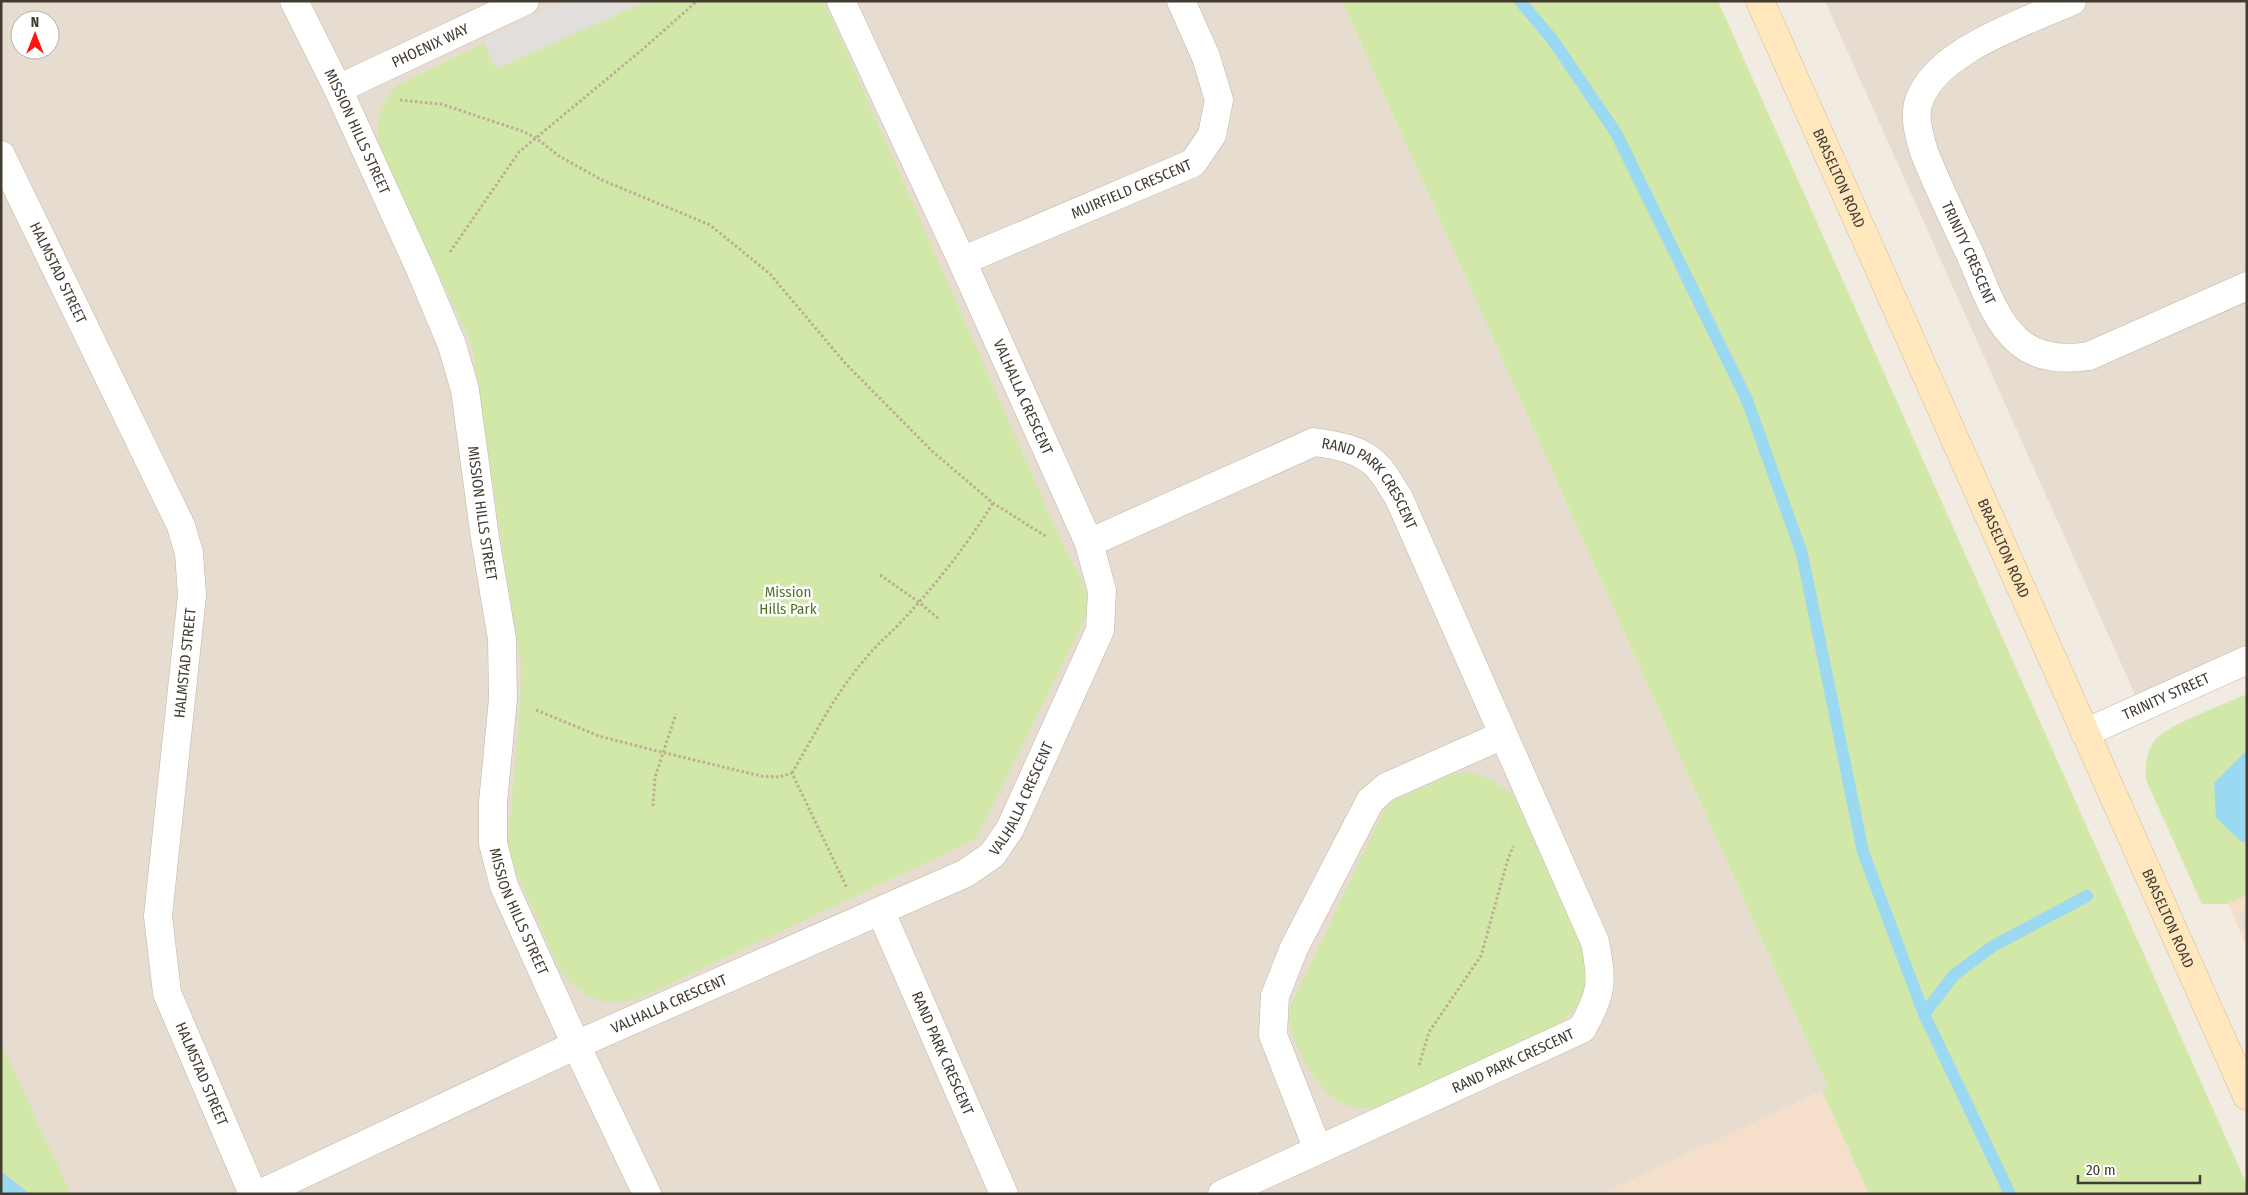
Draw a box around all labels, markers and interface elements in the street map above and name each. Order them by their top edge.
north arrow [10,10,60,60]
text: N [31,14,39,31]
street label: PHOENIX WAY [389,19,472,71]
street label: MISSION HILLS STREET [320,66,394,197]
street label: BRASELTON ROAD [1809,126,1869,231]
street label: MUIRFIELD CRESCENT [1069,156,1194,223]
street label: TRINITY CRESCENT [1938,199,1999,308]
street label: HALMSTAD STREET [26,219,90,327]
street label: VALHALLA CRESCENT [989,336,1057,458]
street label: RAND PARK CRESCENT [1320,434,1421,532]
street label: MISSION HILLS STREET [464,445,501,582]
street label: BRASELTON ROAD [1974,496,2033,601]
park label: Mission Hills Park [759,583,817,618]
street label: HALMSTAD STREET [170,607,200,719]
street label: TRINITY STREET [2120,669,2212,724]
street label: VALHALLA CRESCENT [985,739,1057,859]
street label: MISSION HILLS STREET [486,846,552,978]
street label: BRASELTON ROAD [2138,866,2198,971]
street label: VALHALLA CRESCENT [608,971,730,1037]
street label: RAND PARK CRESCENT [908,989,977,1118]
street label: HALMSTAD STREET [172,1020,232,1128]
street label: RAND PARK CRESCENT [1449,1025,1577,1097]
scale bar [2078,1152,2200,1184]
text: 20 m [2086,1161,2116,1179]

